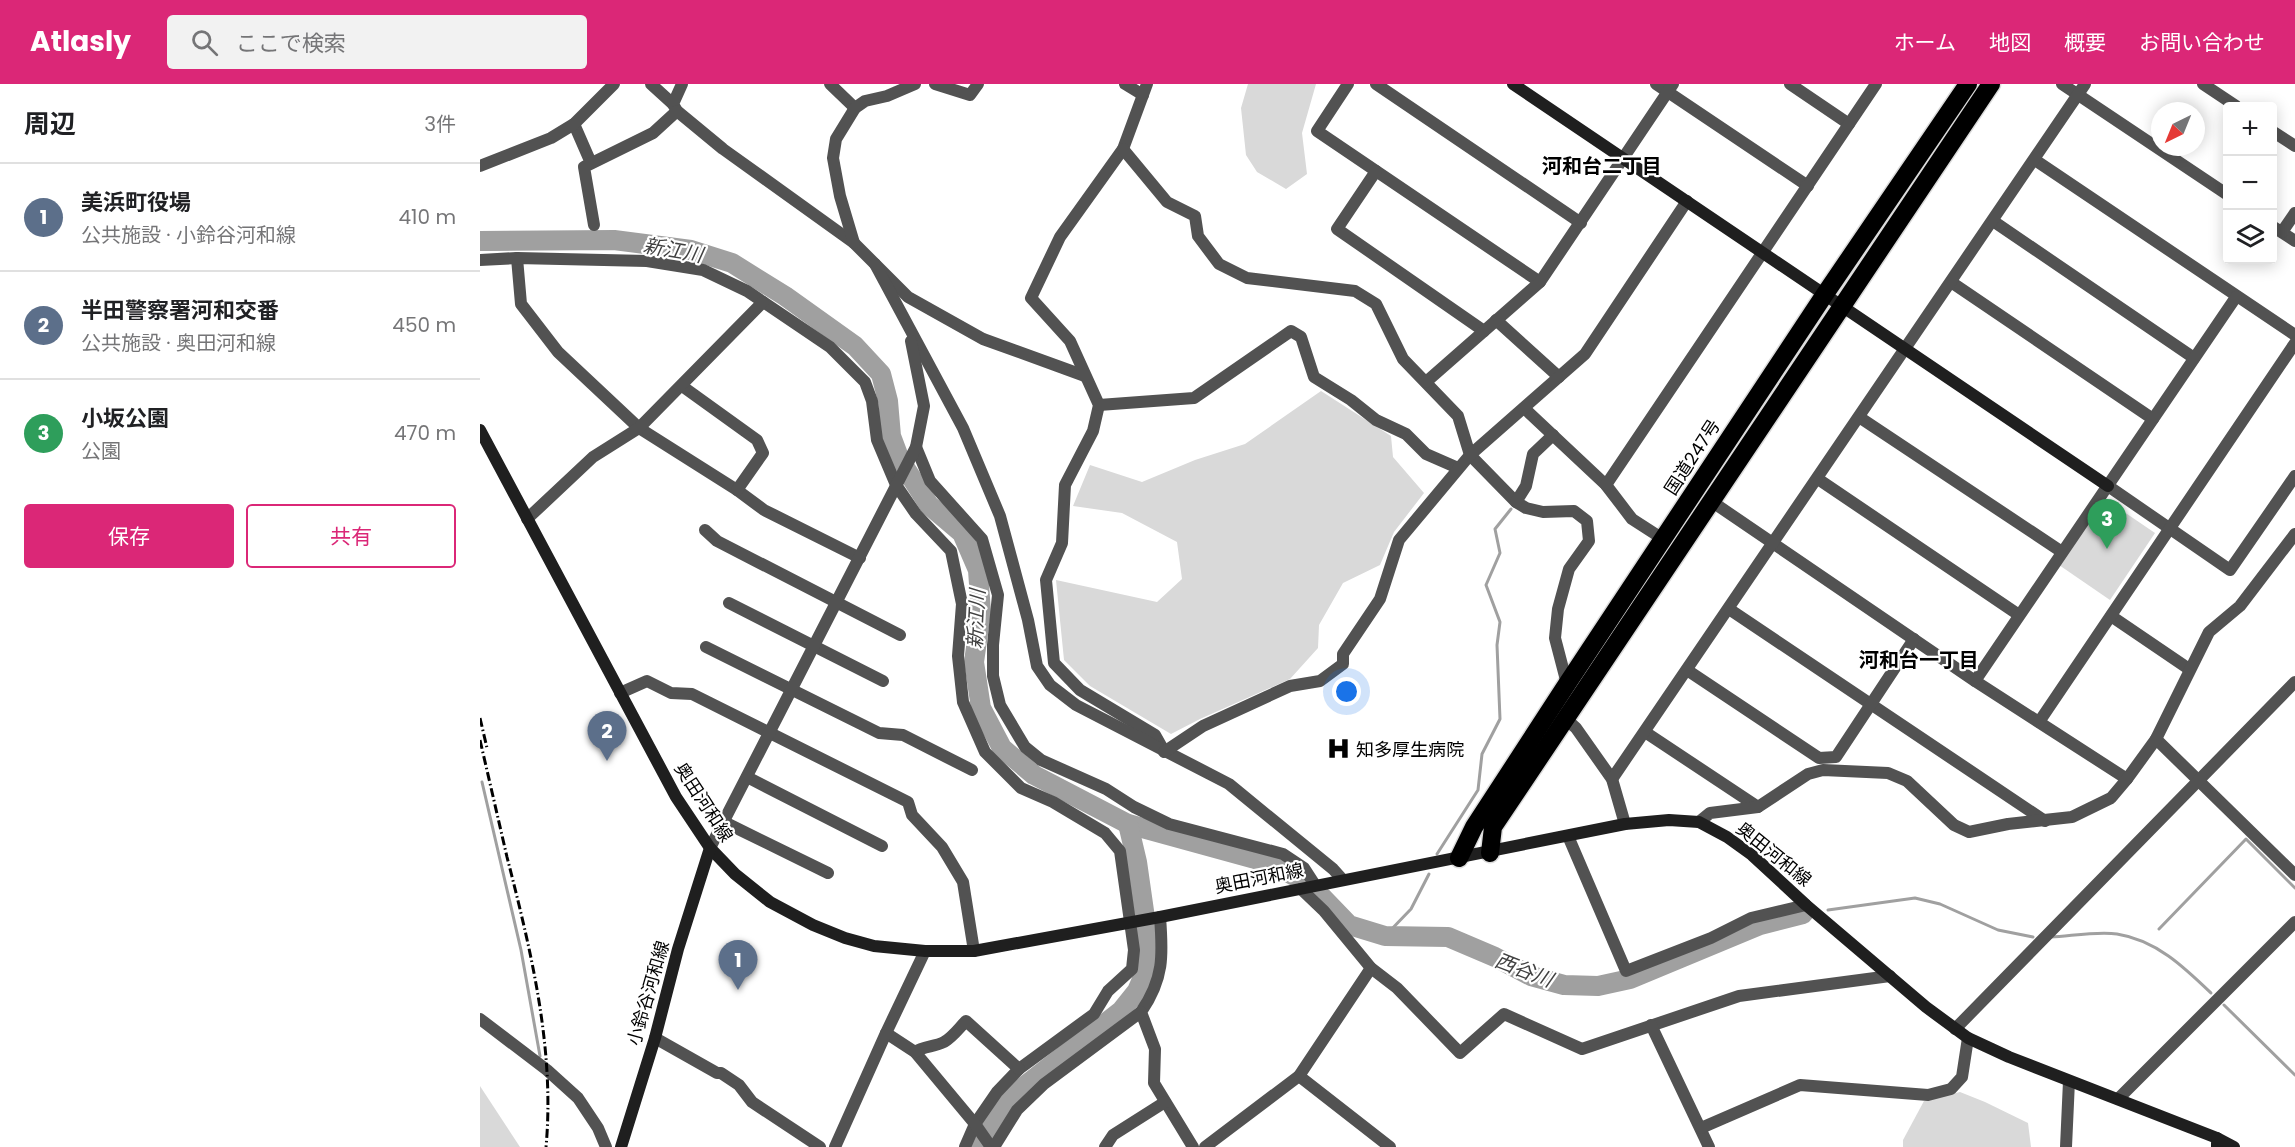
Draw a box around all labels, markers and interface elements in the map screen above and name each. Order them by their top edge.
search box [167,15,587,69]
text: Atlasly [30,22,131,61]
icon: search [188,26,221,59]
text: ここで検索 [236,28,346,59]
text: ホーム [1894,28,1956,57]
text: 地図 [1989,28,2031,57]
text: 概要 [2064,28,2106,57]
text: お問い合わせ [2139,28,2265,57]
north arrow [2151,102,2205,156]
map controls [2223,102,2277,264]
button: + [2223,102,2277,156]
text: 周辺 [24,106,76,142]
text: 3件 [424,110,456,138]
district label: 河和台二丁目 [1542,152,1662,180]
button: − [2223,156,2277,210]
text: 美浜町役場 [81,187,191,218]
text: 1 [40,203,47,231]
text: 410 m [399,203,456,231]
button: layers [2223,210,2277,264]
text: 公共施設 · 小鈴谷河和線 [81,221,296,249]
water label: 新江川 [641,231,707,269]
text: 半田警察署河和交番 [81,295,279,326]
text: 2 [38,311,49,339]
text: 450 m [392,311,456,339]
text: 公共施設 · 奥田河和線 [81,329,276,357]
text: 小坂公園 [81,403,169,434]
street label: 国道247号 [1658,414,1726,500]
text: 3 [37,419,50,447]
text: 470 m [394,419,456,447]
text: 公園 [81,437,121,465]
pin: 3 [2088,500,2126,549]
button: 保存 [24,504,234,568]
button: 共有 [246,504,456,568]
water label: 新江川 [960,586,992,650]
district label: 河和台一丁目 [1859,646,1979,674]
your location [1332,677,1361,706]
pin: 2 [588,712,626,761]
hospital icon: 知多厚生病院 [1325,736,1351,762]
place label: 知多厚生病院 [1356,737,1464,762]
street label: 奥田河和線 [669,757,739,847]
street label: 奥田河和線 [1731,816,1817,892]
street label: 奥田河和線 [1212,857,1306,899]
street label: 小鈴谷河和線 [621,938,675,1048]
pin: 1 [718,940,758,990]
water label: 西谷川 [1491,946,1559,995]

